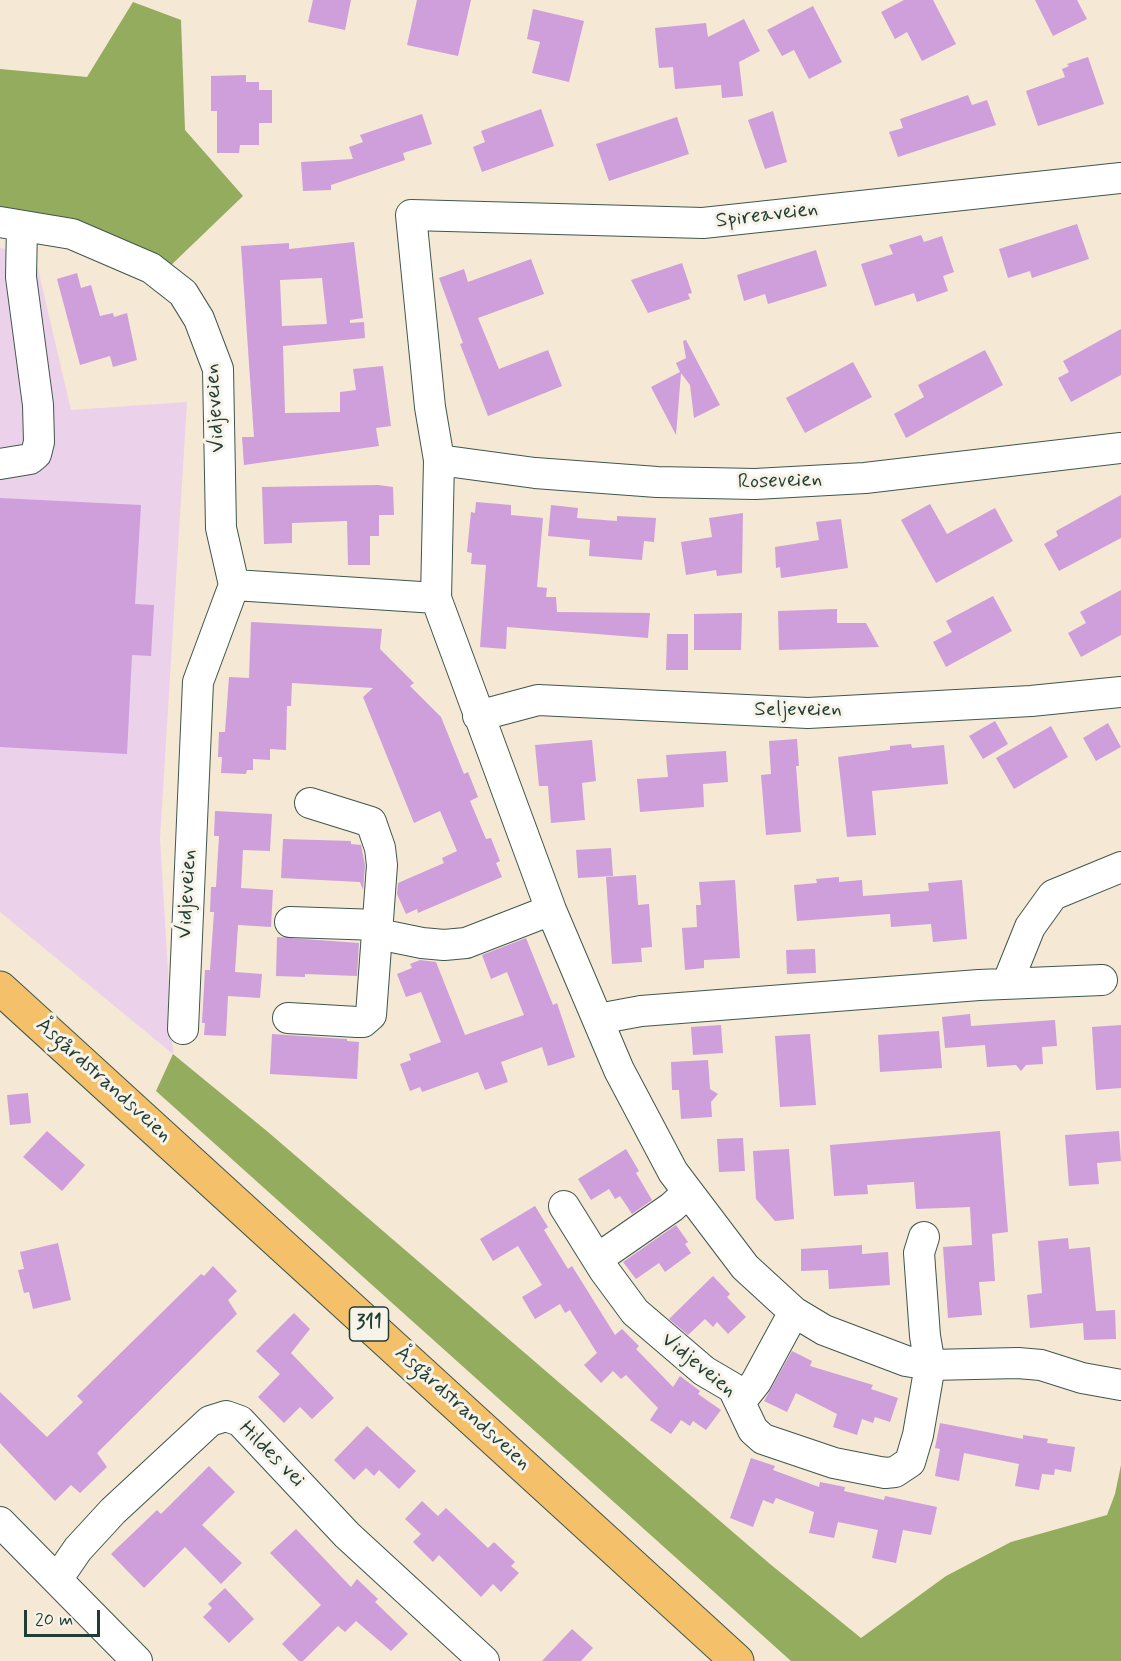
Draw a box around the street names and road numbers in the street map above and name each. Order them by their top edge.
street label: Spireaveien [715,197,819,235]
street label: Vidjeveien [200,363,232,453]
street label: Roseveien [737,468,823,496]
street label: Seljeveien [754,698,842,724]
street label: Vidjeveien [173,849,203,939]
street label: Åsgårdstrandsveien [30,1013,176,1149]
road number: 311 [350,1307,388,1341]
street label: Vidjeveien [655,1328,741,1404]
street label: Åsgårdstrandsveien [389,1341,535,1477]
street label: Hildes vei [233,1417,309,1493]

